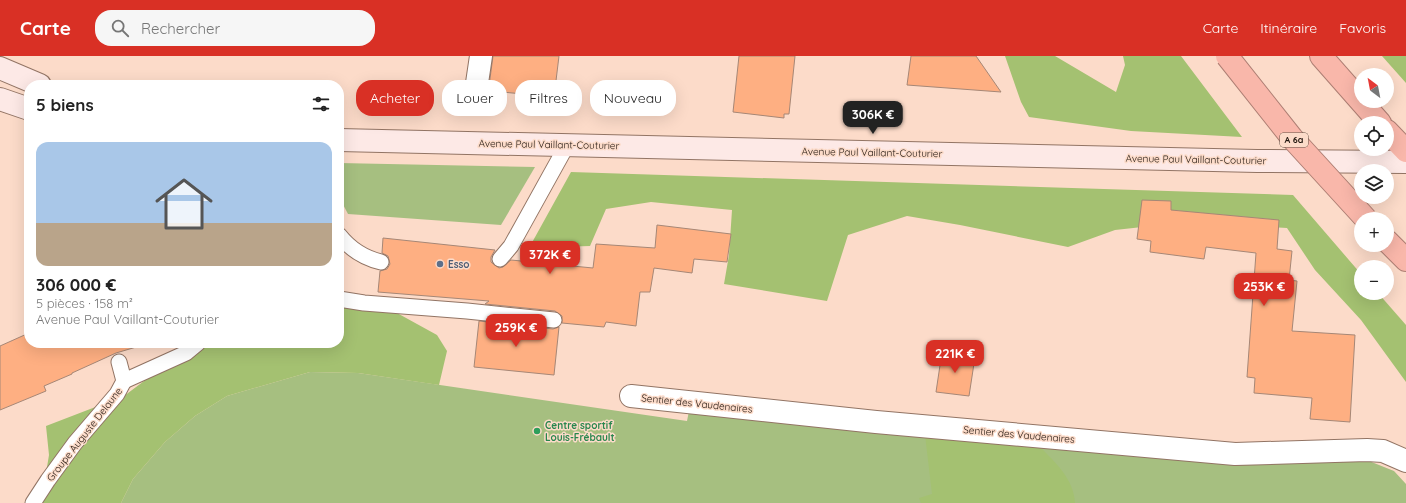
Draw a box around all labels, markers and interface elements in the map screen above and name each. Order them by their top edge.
search box [95,10,375,46]
text: Carte [20,16,71,40]
icon: search [109,17,131,39]
text: Rechercher [141,19,220,38]
text: Carte [1203,19,1238,37]
text: Itinéraire [1260,19,1317,37]
text: Favoris [1339,19,1386,37]
north arrow [1354,68,1394,108]
map controls [1354,68,1394,300]
chip: Acheter [356,80,434,116]
chip: Louer [442,80,507,116]
chip: Filtres [515,80,582,116]
chip: Nouveau [590,80,676,116]
icon: filters [310,93,332,115]
text: 5 biens [36,94,94,115]
pin: 306K € [840,101,906,135]
text: 306K € [852,106,894,122]
button: locate [1354,116,1394,156]
road number: A 6a [1280,133,1308,147]
street label: Avenue Paul Vaillant-Couturier [478,137,620,152]
street label: Avenue Paul Vaillant-Couturier [801,145,943,160]
street label: Avenue Paul Vaillant-Couturier [1125,152,1267,167]
button: layers [1354,164,1394,204]
icon: home [148,168,220,240]
button: + [1354,212,1394,252]
pin: 372K € [517,241,583,275]
text: 372K € [529,246,571,262]
place label: Esso [448,258,470,271]
marker: Esso [435,259,445,269]
button: − [1354,260,1394,300]
pin: 253K € [1231,273,1297,307]
text: 306 000 € [36,274,116,295]
text: 253K € [1243,278,1285,294]
text: 5 pièces · 158 m² [36,295,133,311]
text: Avenue Paul Vaillant-Couturier [36,311,219,327]
pin: 259K € [483,314,549,348]
text: 259K € [495,319,537,335]
pin: 221K € [922,340,988,374]
text: 221K € [935,345,975,361]
street label: Groupe Auguste Delaune [44,385,125,484]
street label: Sentier des Vaudenaires [641,391,754,416]
place label: Centre sportif Louis-Frébault [545,419,615,444]
street label: Sentier des Vaudenaires [963,423,1075,446]
marker: Centre sportif Louis-Frébault [532,426,542,436]

